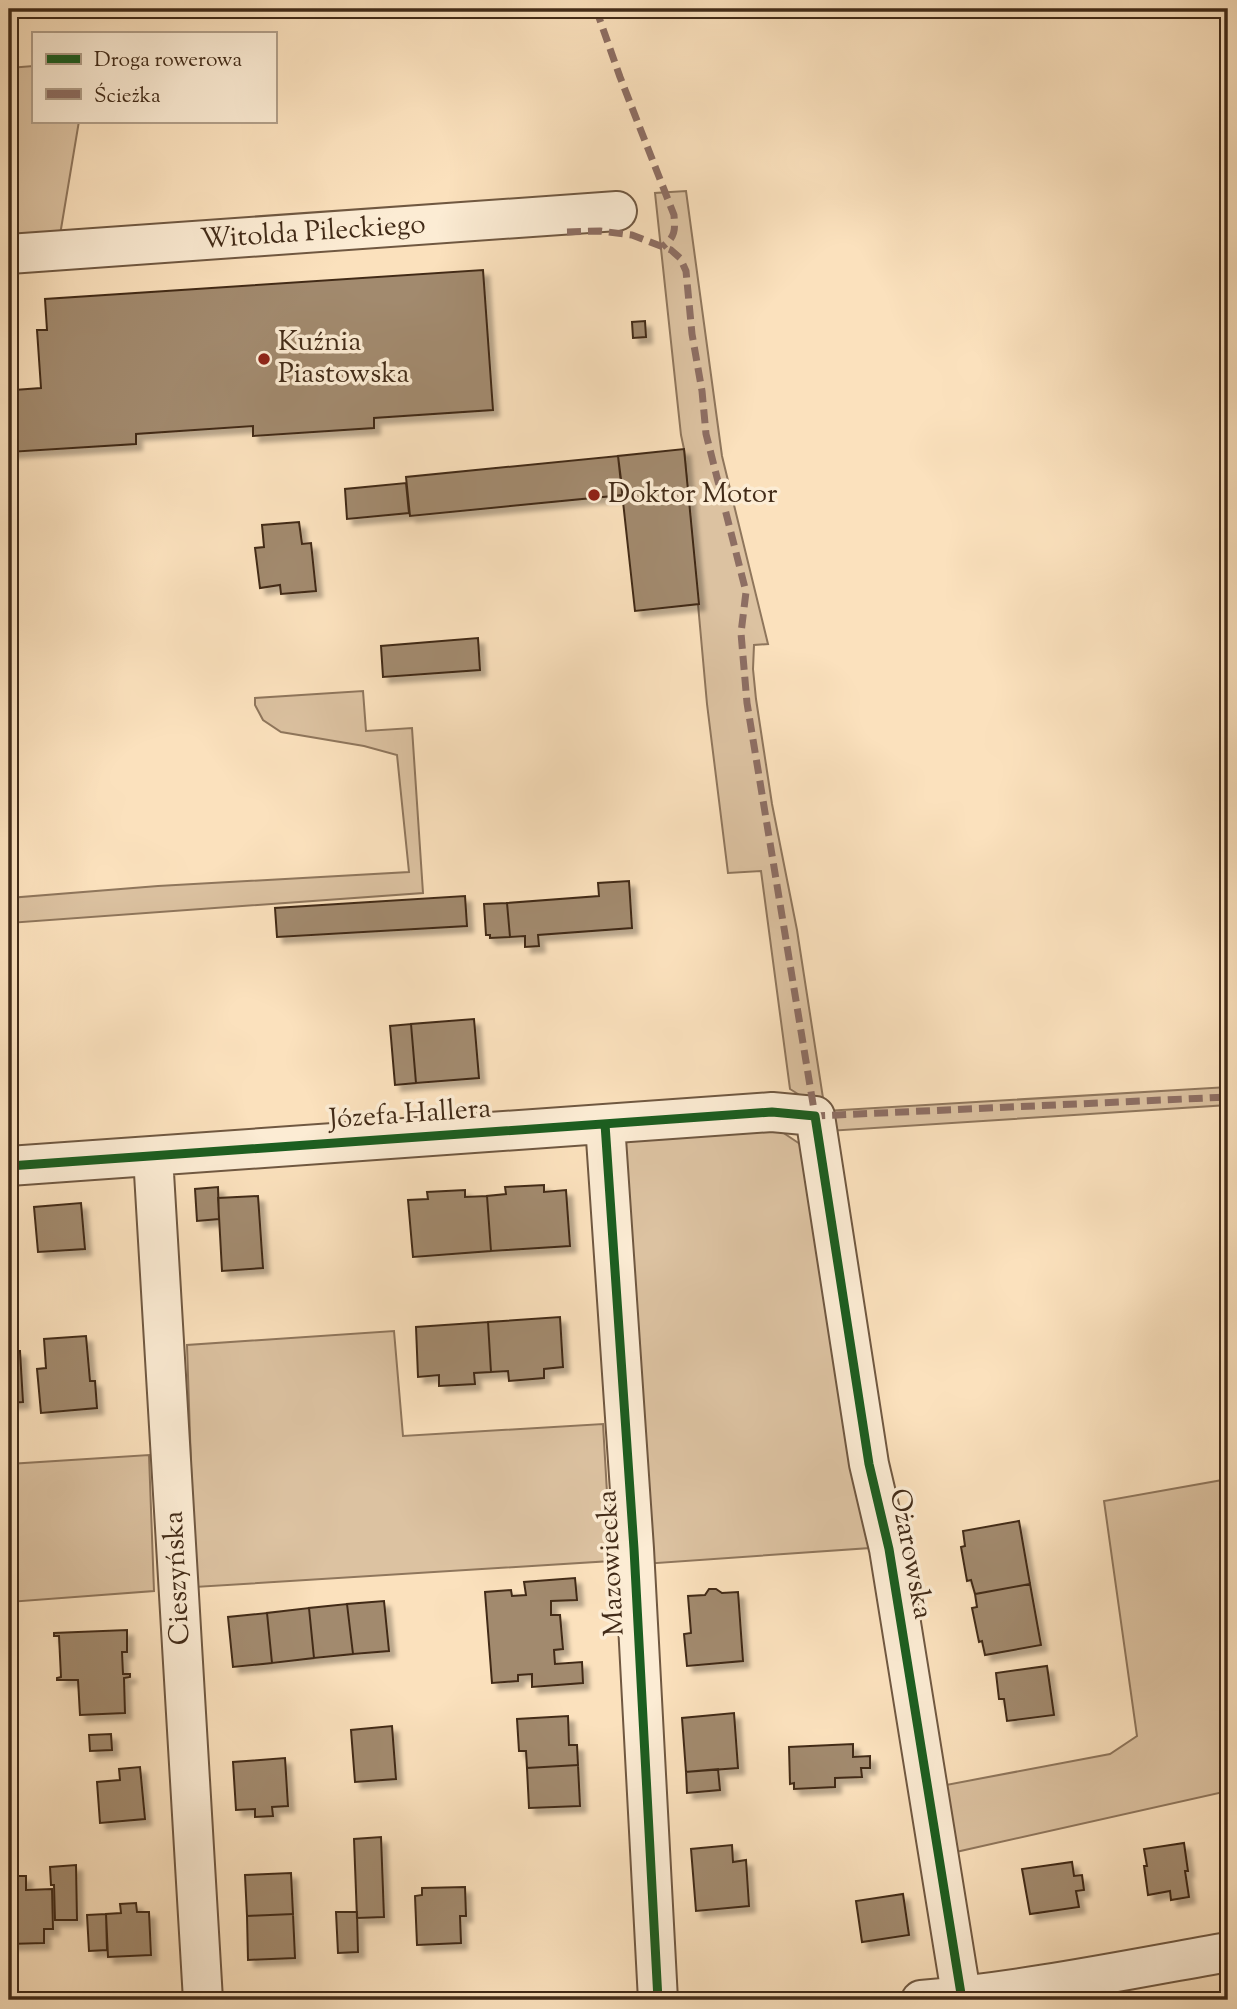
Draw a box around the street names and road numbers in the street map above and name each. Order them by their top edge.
street label: Witolda Pileckiego [199,205,427,261]
street label: Józefa Hallera [326,1089,493,1141]
street label: Ożarowska [878,1485,942,1623]
street label: Mazowiecka [588,1489,636,1637]
street label: Cieszyńska [155,1510,201,1646]

